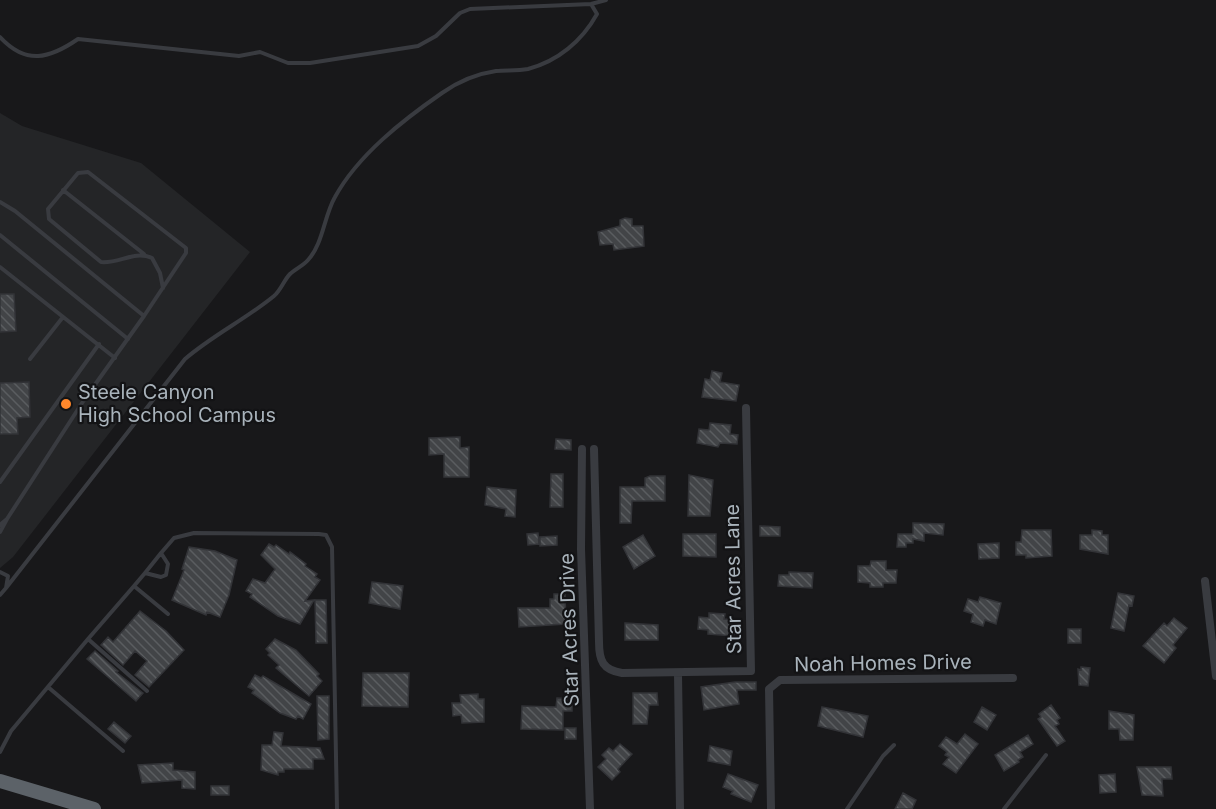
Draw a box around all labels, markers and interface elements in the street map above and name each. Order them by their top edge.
place label: Steele Canyon High School Campus [78,380,276,427]
marker: Steele Canyon High School Campus [59,397,73,411]
street label: Star Acres Lane [720,504,746,654]
street label: Star Acres Drive [554,553,584,707]
street label: Noah Homes Drive [794,649,972,677]

